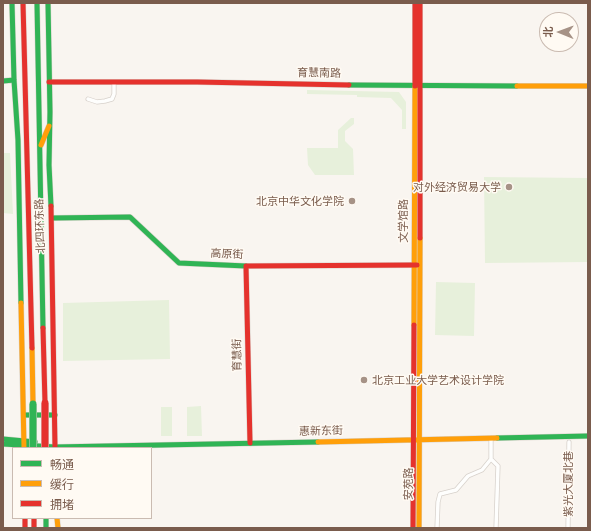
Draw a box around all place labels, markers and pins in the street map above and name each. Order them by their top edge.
place label: 对外经济贸易大学 [413,180,501,194]
marker: 对外经济贸易大学 [504,182,514,192]
place label: 北京中华文化学院 [256,194,344,208]
marker: 北京中华文化学院 [347,196,357,206]
place label: 北京工业大学艺术设计学院 [372,373,504,387]
marker: 北京工业大学艺术设计学院 [359,375,369,385]

